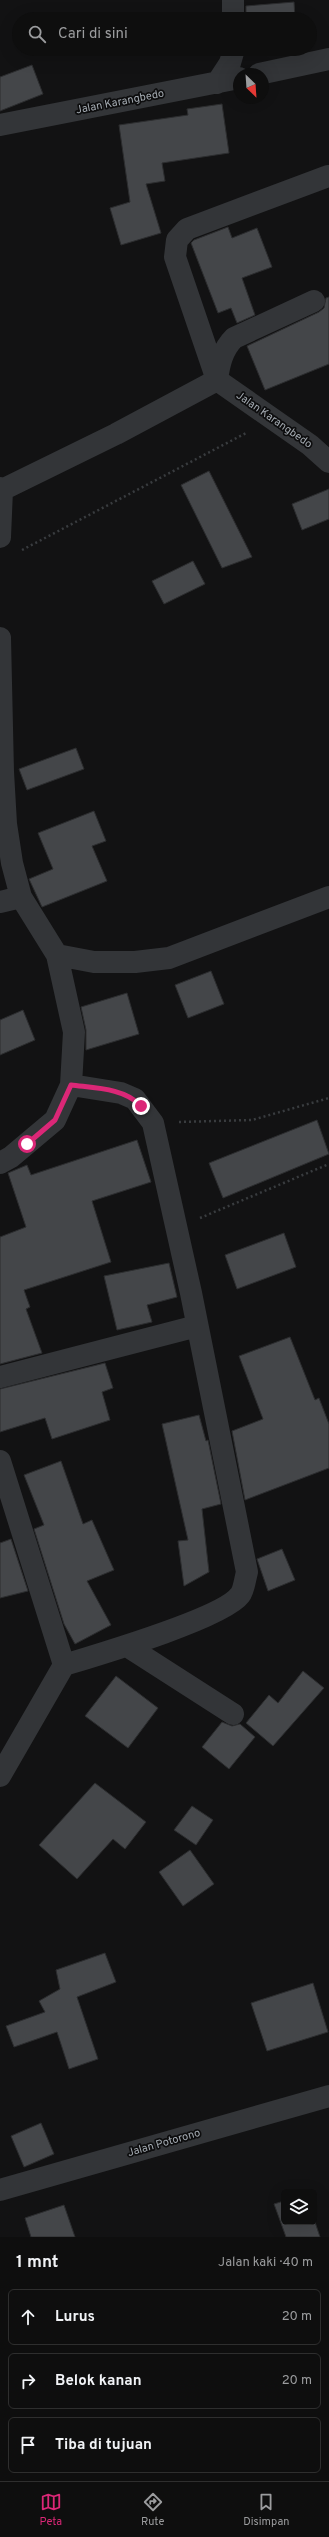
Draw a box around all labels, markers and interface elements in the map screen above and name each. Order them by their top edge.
search box [12,12,317,56]
icon: search [26,23,48,45]
text: Cari di sini [58,25,128,44]
north arrow [233,68,269,104]
street label: Jalan Karangbedo [75,87,165,117]
street label: Jalan Karangbedo [233,389,315,451]
route end [132,1097,150,1115]
route start [18,1135,36,1153]
street label: Jalan Potorono [126,2126,202,2160]
map controls [281,2189,317,2225]
button: layers [281,2189,317,2225]
text: 1 mnt [16,2252,59,2274]
text: Jalan kaki · 40 m [218,2255,313,2271]
icon: ahead [17,2306,39,2328]
text: Lurus [55,2308,95,2327]
text: 20 m [282,2309,312,2325]
icon: right [17,2370,39,2392]
text: Belok kanan [55,2372,142,2391]
text: 20 m [282,2373,312,2389]
icon: arrive [17,2434,39,2456]
text: Tiba di tujuan [55,2436,152,2455]
tab: Peta [39,2491,62,2529]
tab: Rute [141,2491,164,2529]
tab: Disimpan [243,2491,290,2529]

